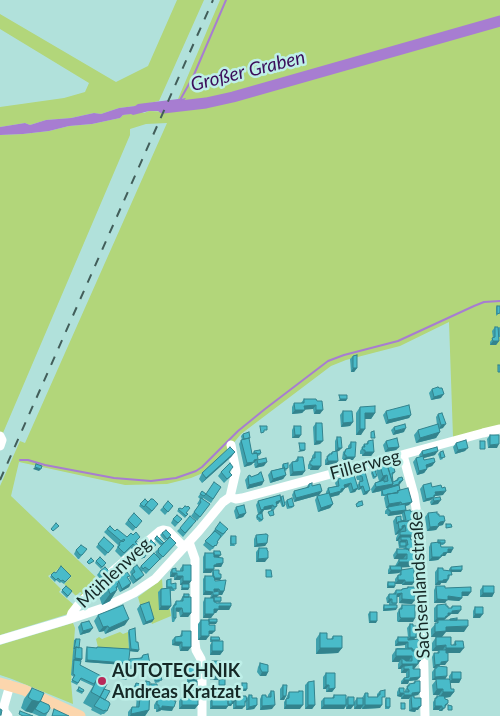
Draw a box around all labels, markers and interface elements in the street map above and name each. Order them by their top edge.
water label: Großer Graben [188,46,308,96]
street label: Fillerweg [327,445,403,485]
street label: Sachsenlandstraße [405,511,435,659]
street label: Mühlenweg [73,533,155,613]
place label: AUTOTECHNIK Andreas Kratzat [112,660,241,702]
marker: AUTOTECHNIK Andreas Kratzat [96,675,108,687]

